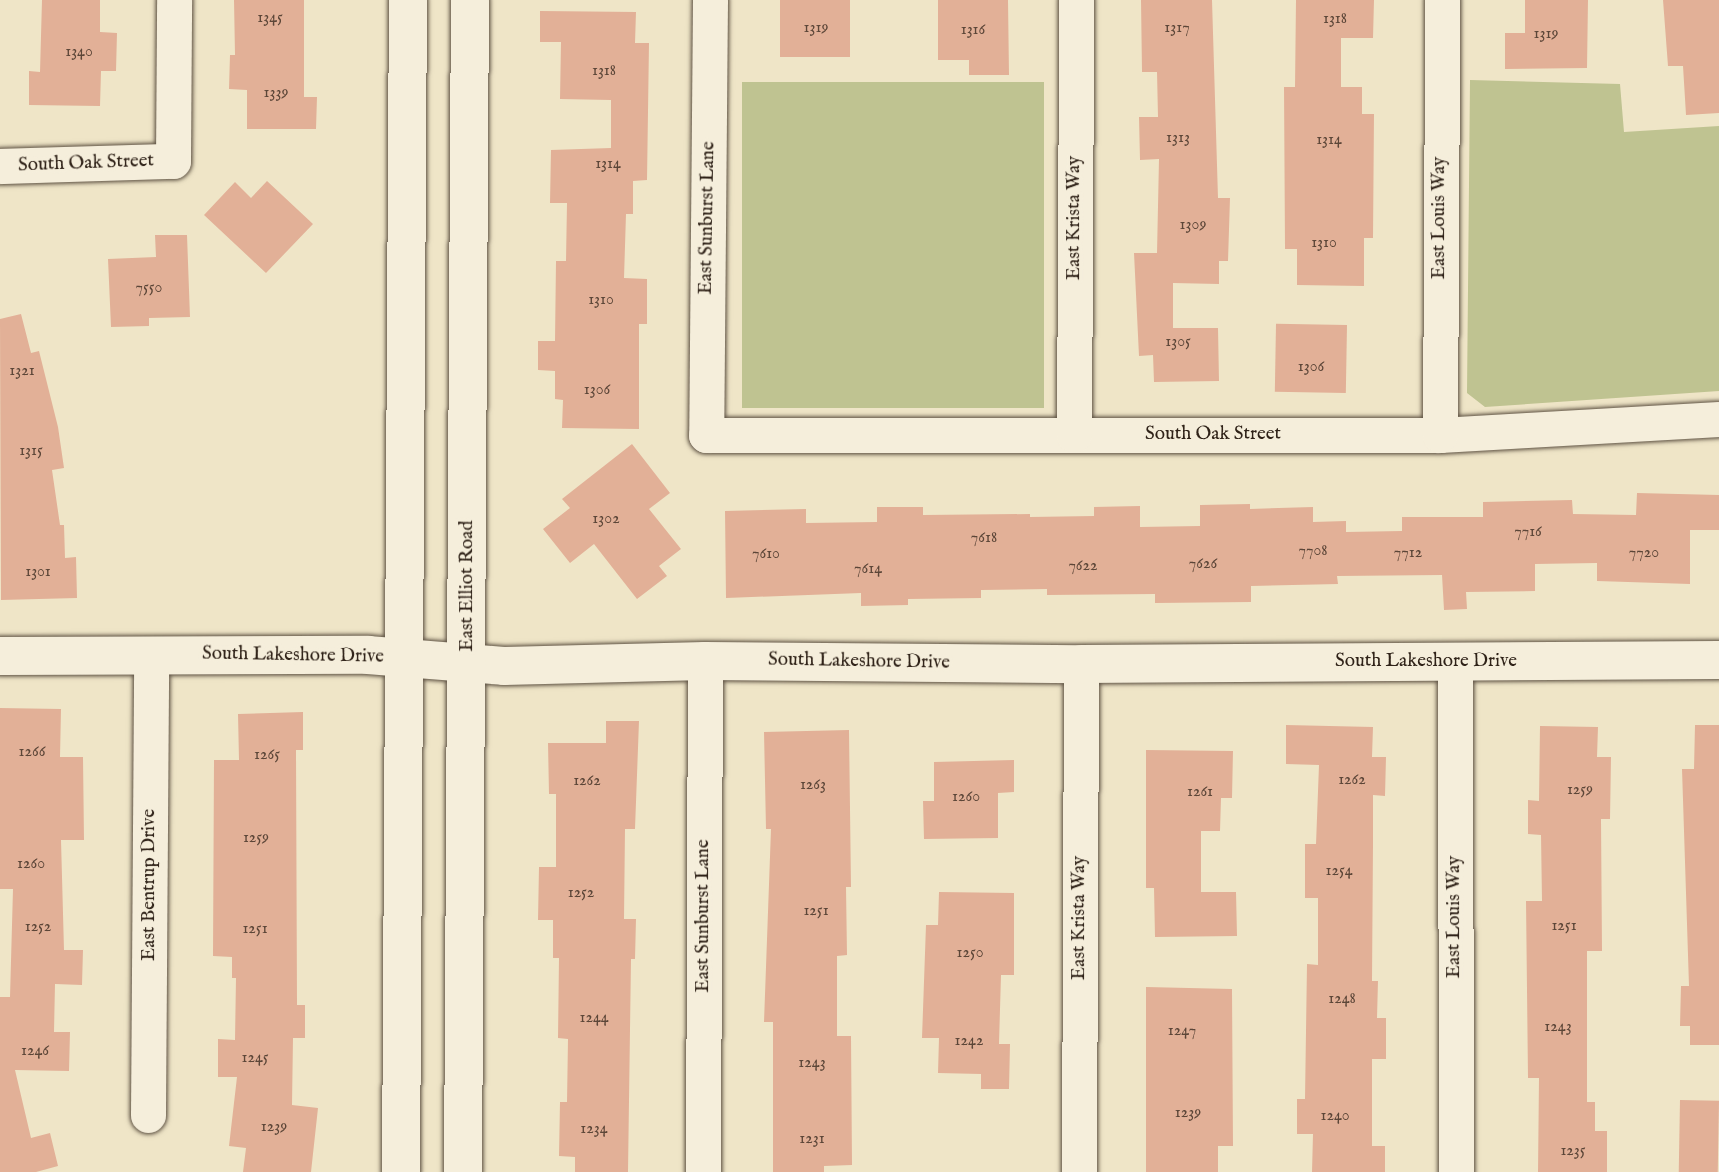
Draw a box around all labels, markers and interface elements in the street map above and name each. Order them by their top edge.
house number: 1345 [257,8,283,28]
house number: 1318 [1323,9,1347,29]
house number: 1319 [804,18,828,38]
house number: 1317 [1164,18,1190,38]
house number: 1316 [961,20,985,40]
house number: 1319 [1534,24,1558,44]
house number: 1340 [65,42,93,62]
house number: 1318 [592,61,616,81]
house number: 1339 [264,83,288,103]
house number: 1313 [1166,128,1190,148]
house number: 1314 [1316,130,1342,150]
street label: East Sunburst Lane [695,141,721,295]
street label: South Oak Street [18,150,154,178]
house number: 1314 [595,154,621,174]
street label: East Krista Way [1064,156,1086,280]
street label: East Louis Way [1429,157,1451,279]
house number: 1309 [1180,215,1206,235]
house number: 1310 [1311,233,1337,253]
house number: 7550 [136,278,162,298]
house number: 1310 [588,290,614,310]
house number: 1305 [1165,332,1191,352]
house number: 1306 [1298,357,1324,377]
house number: 1321 [9,361,35,381]
house number: 1306 [584,380,610,400]
street label: South Oak Street [1145,424,1281,446]
house number: 1315 [19,441,43,461]
house number: 1302 [592,509,620,529]
street label: East Elliot Road [457,520,479,652]
house number: 7716 [1514,522,1542,542]
house number: 7618 [971,528,997,548]
house number: 7708 [1298,541,1328,561]
house number: 7712 [1394,543,1422,563]
house number: 7720 [1629,543,1659,563]
house number: 7610 [752,544,780,564]
house number: 7626 [1189,554,1217,574]
house number: 7622 [1068,556,1098,576]
house number: 7614 [854,559,882,579]
house number: 1301 [25,562,51,582]
street label: South Lakeshore Drive [202,643,384,669]
street label: South Lakeshore Drive [768,649,950,675]
street label: South Lakeshore Drive [1335,651,1517,673]
house number: 1266 [19,742,45,762]
house number: 1265 [254,745,280,765]
house number: 1262 [1338,770,1366,790]
house number: 1262 [573,771,601,791]
house number: 1263 [800,775,826,795]
house number: 1259 [1567,780,1593,800]
house number: 1261 [1187,782,1213,802]
house number: 1260 [952,787,980,807]
street label: East Bentrup Drive [139,809,161,961]
house number: 1259 [243,828,269,848]
street label: East Sunburst Lane [693,839,715,993]
house number: 1260 [17,854,45,874]
street label: East Krista Way [1069,856,1091,980]
street label: East Louis Way [1444,856,1466,978]
house number: 1254 [1326,861,1352,881]
house number: 1252 [568,883,594,903]
house number: 1251 [803,901,829,921]
house number: 1251 [1551,916,1577,936]
house number: 1252 [25,917,51,937]
house number: 1251 [242,919,268,939]
house number: 1250 [956,943,984,963]
house number: 1248 [1328,989,1356,1009]
house number: 1244 [579,1008,609,1028]
house number: 1243 [1544,1017,1572,1037]
house number: 1247 [1168,1021,1196,1041]
house number: 1242 [955,1031,983,1051]
house number: 1246 [21,1041,49,1061]
house number: 1245 [241,1048,269,1068]
house number: 1243 [798,1053,826,1073]
house number: 1239 [1175,1103,1201,1123]
house number: 1240 [1320,1106,1350,1126]
house number: 1239 [261,1117,287,1137]
house number: 1234 [580,1119,608,1139]
house number: 1231 [799,1129,825,1149]
house number: 1235 [1560,1141,1586,1161]

